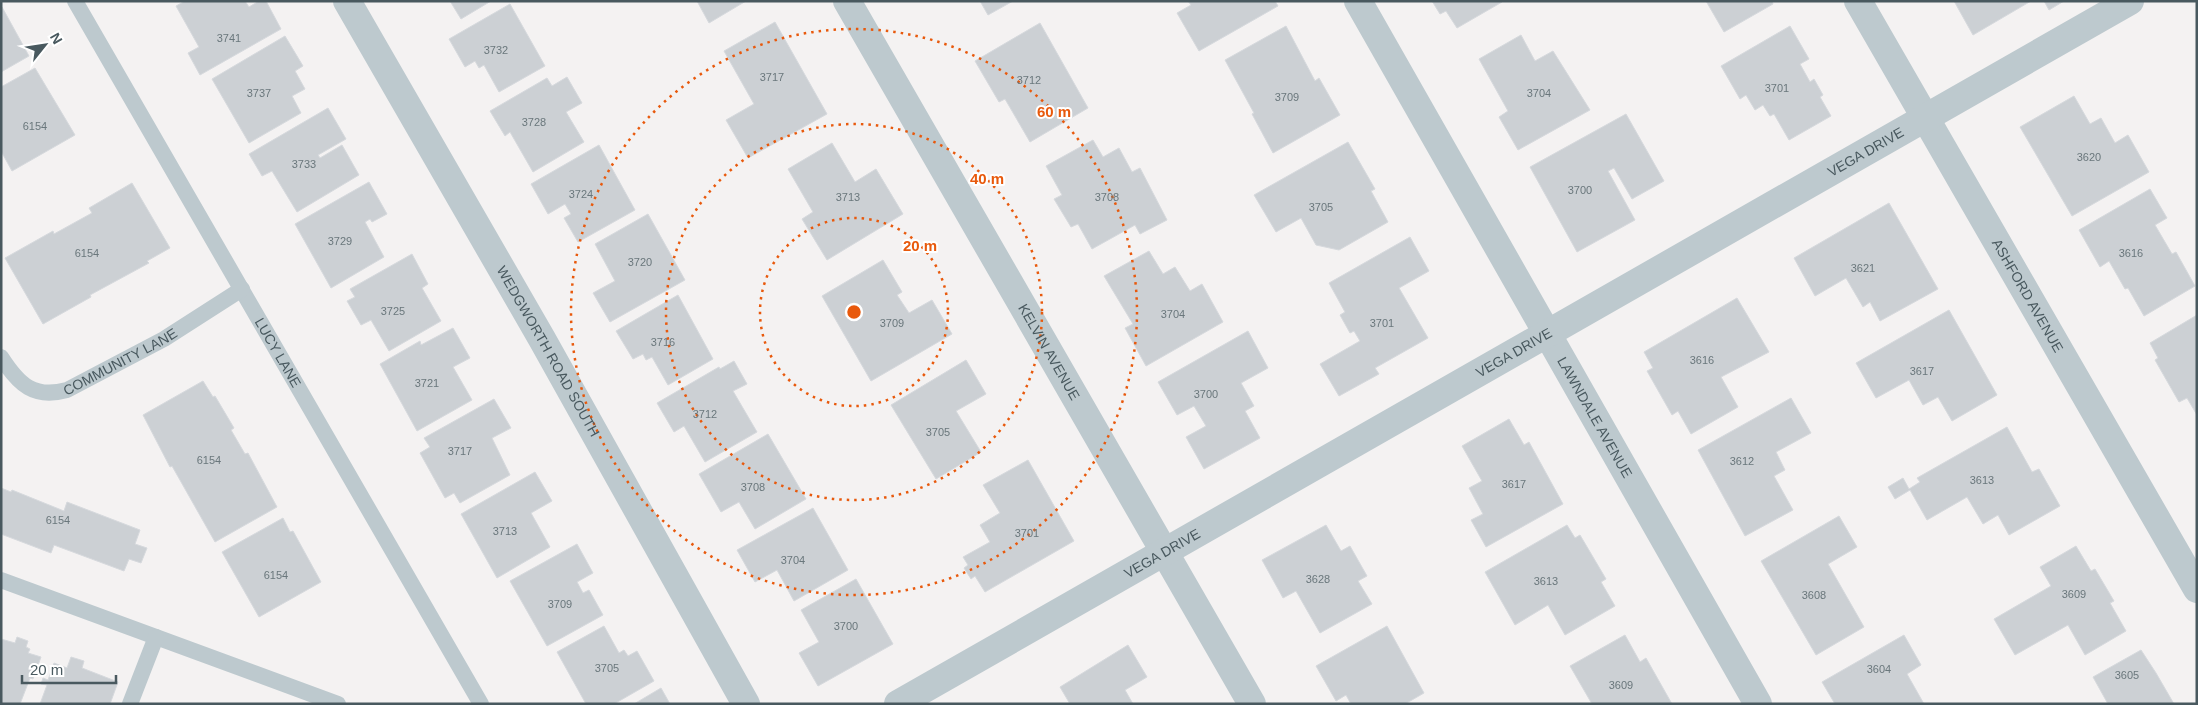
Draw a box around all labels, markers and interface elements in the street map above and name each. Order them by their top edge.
north arrow [20,20,70,70]
text: N [47,30,66,47]
house number: 3741 [217,32,241,44]
house number: 3732 [484,44,508,56]
house number: 3717 [760,71,784,83]
house number: 3712 [1017,74,1041,86]
house number: 3701 [1765,82,1789,94]
house number: 3737 [247,87,271,99]
house number: 3704 [1527,87,1551,99]
house number: 3709 [1275,91,1299,103]
text: 60 m [1037,103,1071,120]
house number: 3728 [522,116,546,128]
house number: 6154 [23,120,47,132]
street label: VEGA DRIVE [1825,124,1906,180]
house number: 3620 [2077,151,2101,163]
house number: 3733 [292,158,316,170]
text: 40 m [970,170,1004,187]
house number: 3700 [1568,184,1592,196]
house number: 3724 [569,188,593,200]
house number: 3713 [836,191,860,203]
house number: 3708 [1095,191,1119,203]
house number: 3705 [1309,201,1333,213]
house number: 3729 [328,235,352,247]
street label: ASHFORD AVENUE [1989,236,2067,355]
text: 20 m [903,237,937,254]
house number: 6154 [75,247,99,259]
house number: 3616 [2119,247,2143,259]
house number: 3720 [628,256,652,268]
house number: 3621 [1851,262,1875,274]
street label: WEDGWORTH ROAD SOUTH [494,263,603,439]
street label: KELVIN AVENUE [1015,301,1083,403]
centre of rings [845,303,863,321]
house number: 3725 [381,305,405,317]
house number: 3704 [1161,308,1185,320]
street label: LUCY LANE [252,315,304,390]
house number: 3709 [880,317,904,329]
house number: 3701 [1370,317,1394,329]
street label: COMMUNITY LANE [60,325,180,399]
street label: VEGA DRIVE [1473,325,1555,381]
house number: 3716 [651,336,675,348]
street label: LAWNDALE AVENUE [1554,354,1636,481]
house number: 3616 [1690,354,1714,366]
house number: 3617 [1910,365,1934,377]
house number: 3721 [415,377,439,389]
house number: 3700 [1194,388,1218,400]
house number: 3712 [693,408,717,420]
house number: 3705 [926,426,950,438]
house number: 3717 [448,445,472,457]
house number: 6154 [197,454,221,466]
house number: 3612 [1730,455,1754,467]
house number: 3613 [1970,474,1994,486]
house number: 3617 [1502,478,1526,490]
house number: 3708 [741,481,765,493]
house number: 6154 [46,514,70,526]
house number: 3713 [493,525,517,537]
street label: VEGA DRIVE [1121,525,1203,581]
house number: 3701 [1015,527,1039,539]
house number: 3704 [781,554,805,566]
house number: 6154 [264,569,288,581]
house number: 3628 [1306,573,1330,585]
house number: 3613 [1534,575,1558,587]
house number: 3609 [2062,588,2086,600]
house number: 3608 [1802,589,1826,601]
house number: 3709 [548,598,572,610]
house number: 3700 [834,620,858,632]
scale bar [22,652,116,684]
text: 20 m [30,661,63,678]
house number: 3705 [595,662,619,674]
house number: 3604 [1867,663,1891,675]
house number: 3605 [2115,669,2139,681]
house number: 3609 [1609,679,1633,691]

